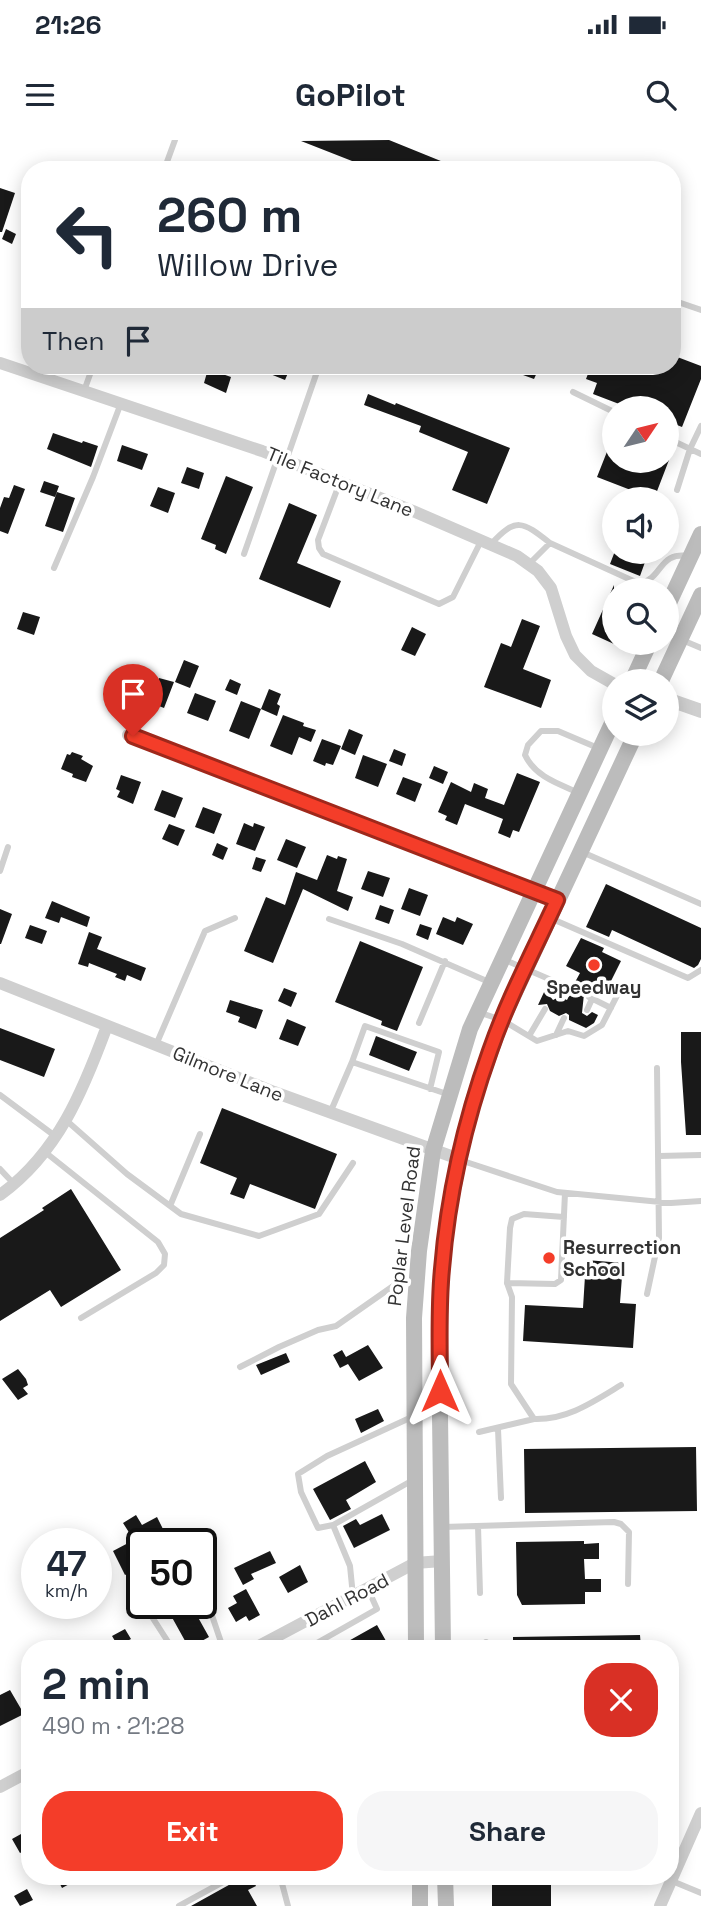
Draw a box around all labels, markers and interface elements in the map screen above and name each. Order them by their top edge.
text: 21:26 [35,8,101,42]
text: GoPilot [295,75,406,115]
icon: menu [21,76,59,114]
icon: search [642,76,680,114]
text: 260 m [157,184,302,246]
icon: left [42,189,133,280]
text: Willow Drive [157,245,339,285]
icon: arrive [119,322,157,360]
text: Then [42,324,105,358]
north arrow [602,396,679,472]
map controls [602,396,679,746]
street label: Tile Factory Lane [263,441,417,523]
button: sound [602,487,679,564]
button: search [602,578,679,655]
pin [103,664,163,736]
button: layers [602,669,679,746]
icon: arrive [114,675,152,713]
marker: Speedway [586,957,602,973]
place label: Speedway [546,975,642,1000]
street label: Gilmore Lane [169,1040,287,1108]
street label: Poplar Level Road [382,1144,426,1308]
place label: Resurrection School [563,1235,681,1282]
marker: Resurrection School [541,1250,557,1266]
position arrow [403,1354,477,1428]
speed limit sign: 50 [126,1528,217,1619]
text: 47 [46,1542,87,1586]
street label: Dahl Road [301,1568,393,1632]
text: km/h [45,1579,88,1602]
text: 2 min [42,1658,151,1711]
button: close [584,1663,658,1737]
text: 490 m · 21:28 [42,1711,185,1741]
button: Exit [42,1791,343,1871]
button: Share [357,1791,658,1871]

